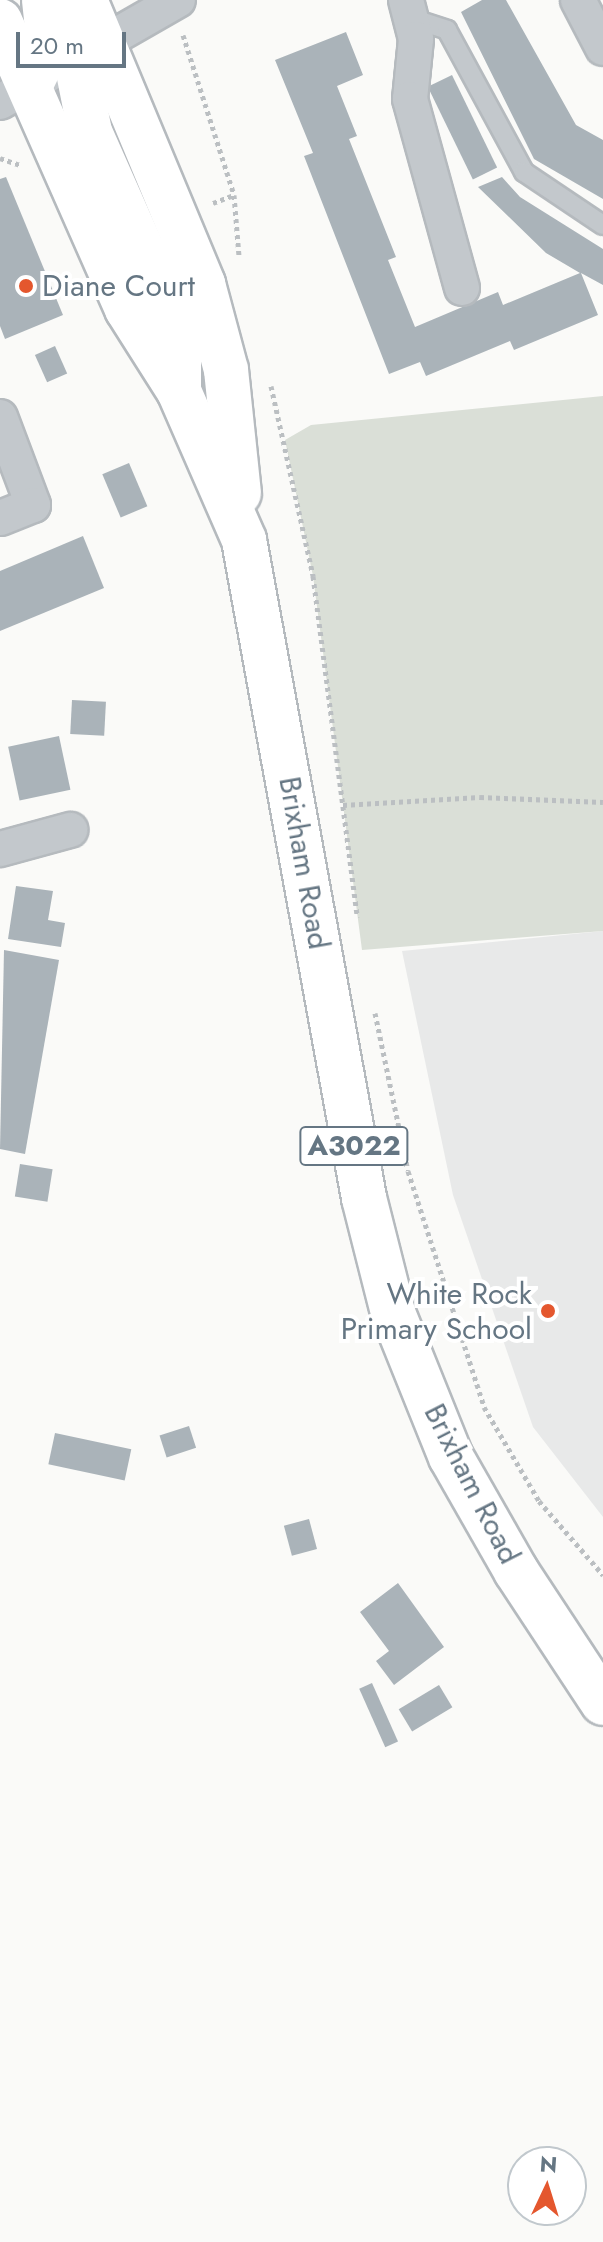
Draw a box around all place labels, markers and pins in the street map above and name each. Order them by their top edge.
place label: Diane Court [42,268,195,304]
marker: Diane Court [17,277,35,295]
place label: White Rock Primary School [341,1276,532,1346]
marker: White Rock Primary School [539,1302,557,1320]

